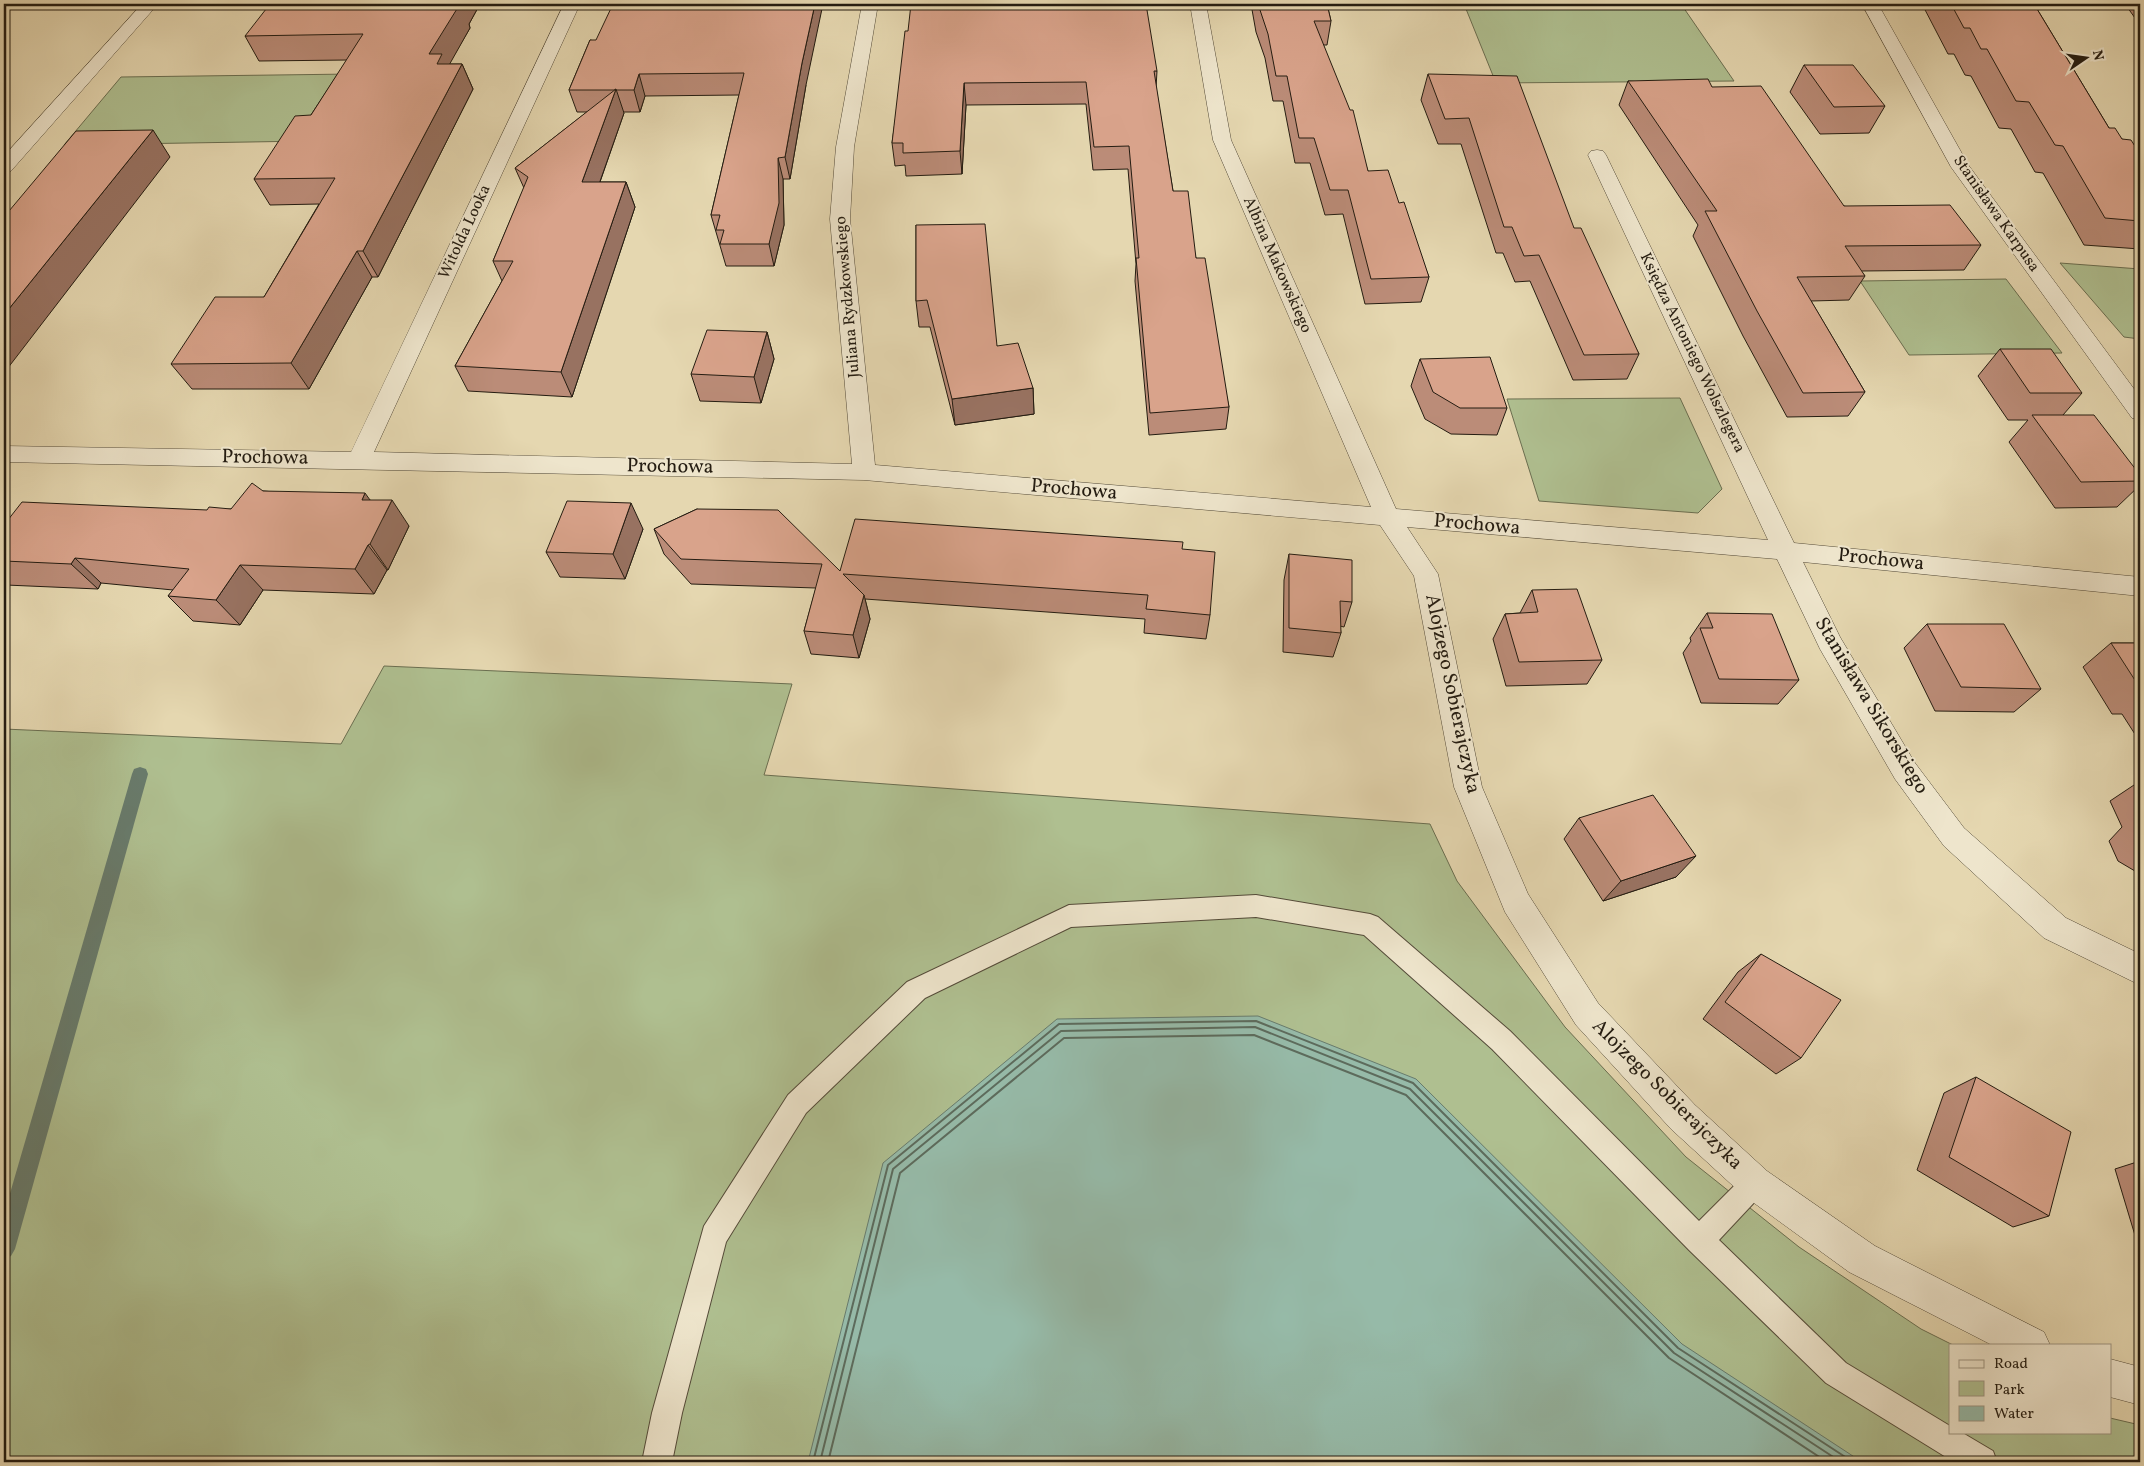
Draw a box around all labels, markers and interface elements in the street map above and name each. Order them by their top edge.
north arrow [2062,32,2112,82]
text: N [2087,48,2108,63]
street label: Stanisława Karpusa [1947,151,2045,277]
street label: Witolda Looka [434,181,496,283]
street label: Albina Makowskiego [1237,193,1317,337]
street label: Juliana Rydzkowskiego [830,215,866,379]
street label: Księdza Antoniego Wolszlegera [1634,249,1750,457]
street label: Prochowa [221,443,309,473]
street label: Prochowa [626,452,714,482]
street label: Prochowa [1029,472,1119,508]
street label: Prochowa [1432,507,1522,543]
street label: Prochowa [1836,542,1926,578]
street label: Alojzego Sobierajczyka [1417,592,1487,796]
street label: Stanisława Sikorskiego [1807,612,1935,800]
street label: Alojzego Sobierajczyka [1585,1013,1749,1177]
legend [1949,1344,2112,1434]
text: Road [1994,1354,2028,1375]
text: Park [1994,1380,2025,1401]
text: Water [1994,1404,2034,1425]

